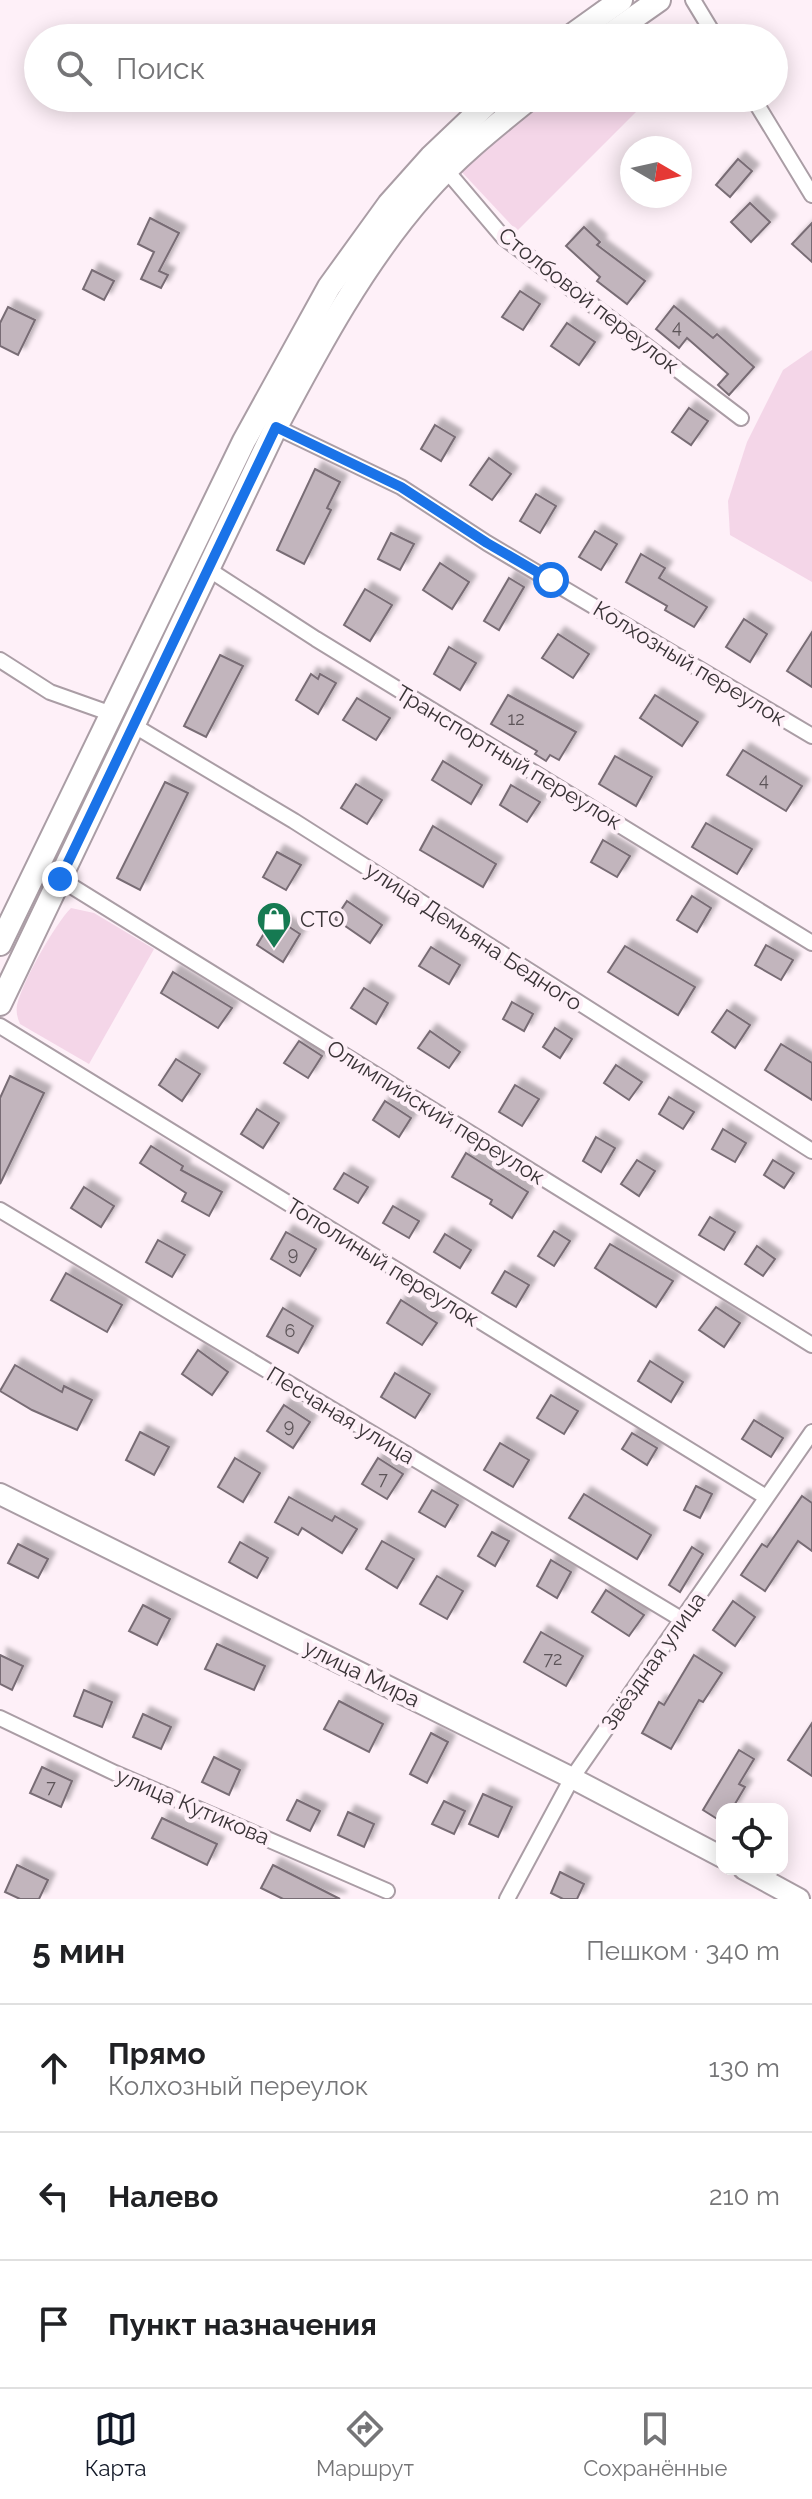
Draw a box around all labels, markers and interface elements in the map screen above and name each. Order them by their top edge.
search box [24,24,788,112]
icon: search [52,46,96,90]
text: Поиск [116,51,205,86]
north arrow [620,136,692,208]
street label: Столбовой переулок [494,221,684,379]
house number: 4 [672,316,682,337]
route start [533,562,569,598]
street label: Колхозный переулок [589,595,791,731]
street label: Транспортный переулок [391,679,627,835]
house number: 12 [507,708,525,729]
house number: 4 [759,769,769,790]
street label: улица Демьяна Бедного [361,856,587,1016]
route end [42,861,78,897]
shop icon: СТО [255,900,293,950]
place label: СТО [300,906,344,932]
street label: Олимпийский переулок [322,1034,550,1190]
street label: Тополиный переулок [282,1192,484,1332]
house number: 9 [288,1243,298,1264]
house number: 6 [285,1320,296,1341]
street label: Песчаная улица [263,1361,419,1469]
house number: 9 [284,1415,294,1436]
house number: 7 [378,1468,388,1489]
street label: Звёздная улица [596,1587,710,1735]
street label: улица Мира [300,1634,424,1712]
house number: 72 [543,1648,563,1669]
street label: улица Кутикова [112,1762,274,1850]
house number: 7 [46,1776,56,1797]
map controls [716,1803,788,1875]
button: locate [716,1803,788,1875]
text: 5 мин [32,1931,125,1971]
text: Пешком · 340 m [586,1936,780,1966]
text: Прямо [108,2036,206,2071]
icon: ahead [32,2046,76,2090]
text: 130 m [709,2053,780,2083]
text: Колхозный переулок [108,2071,368,2101]
icon: left [32,2174,76,2218]
text: Налево [108,2179,218,2214]
text: 210 m [709,2181,780,2211]
icon: arrive [32,2302,76,2346]
text: Пункт назначения [108,2307,377,2342]
tab: Карта [85,2407,147,2481]
tab: Маршрут [316,2407,414,2481]
tab: Сохранённые [583,2407,727,2481]

